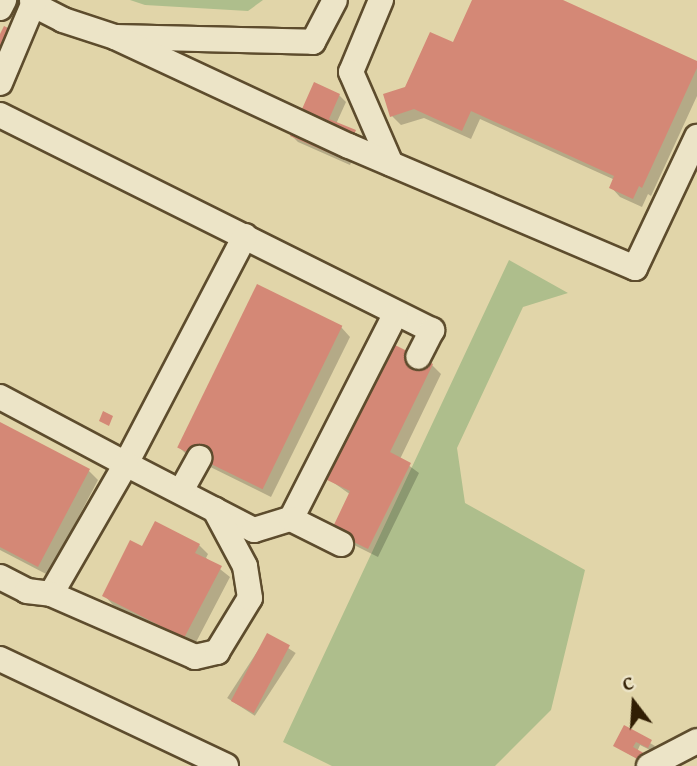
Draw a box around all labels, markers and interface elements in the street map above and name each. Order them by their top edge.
north arrow [599,668,669,738]
text: С [619,668,637,698]

